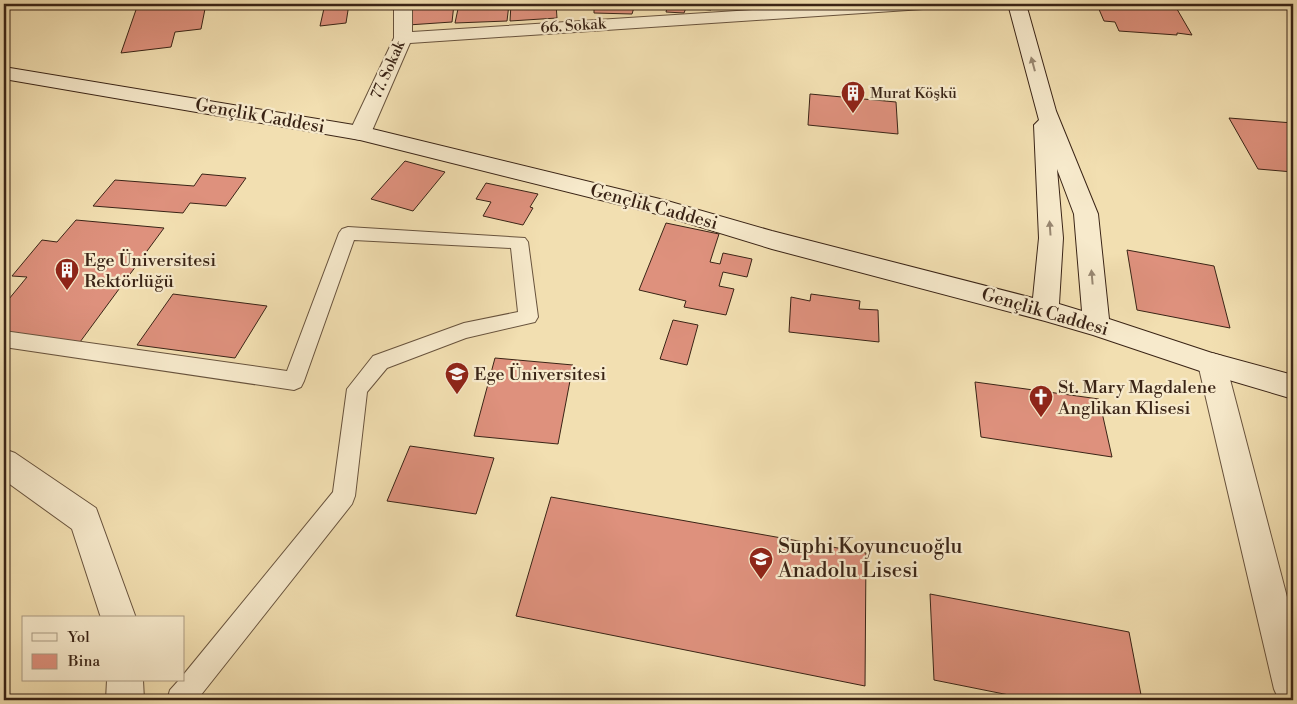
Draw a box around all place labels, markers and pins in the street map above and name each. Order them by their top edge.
building icon: Murat Köşkü [840,80,866,114]
place label: Murat Köşkü [870,84,957,103]
place label: Ege Üniversitesi Rektörlüğü [84,249,216,293]
building icon: Ege Üniversitesi Rektörlüğü [54,257,80,291]
school or university icon: Ege Üniversitesi [444,361,470,395]
place label: Ege Üniversitesi [474,363,606,386]
place label: St. Mary Magdalene Anglikan Klisesi [1057,376,1216,420]
church icon: St. Mary Magdalene Anglikan Klisesi [1028,384,1054,418]
place label: Suphi Koyuncuoğlu Anadolu Lisesi [777,534,963,584]
school or university icon: Suphi Koyuncuoğlu Anadolu Lisesi [748,546,774,580]

